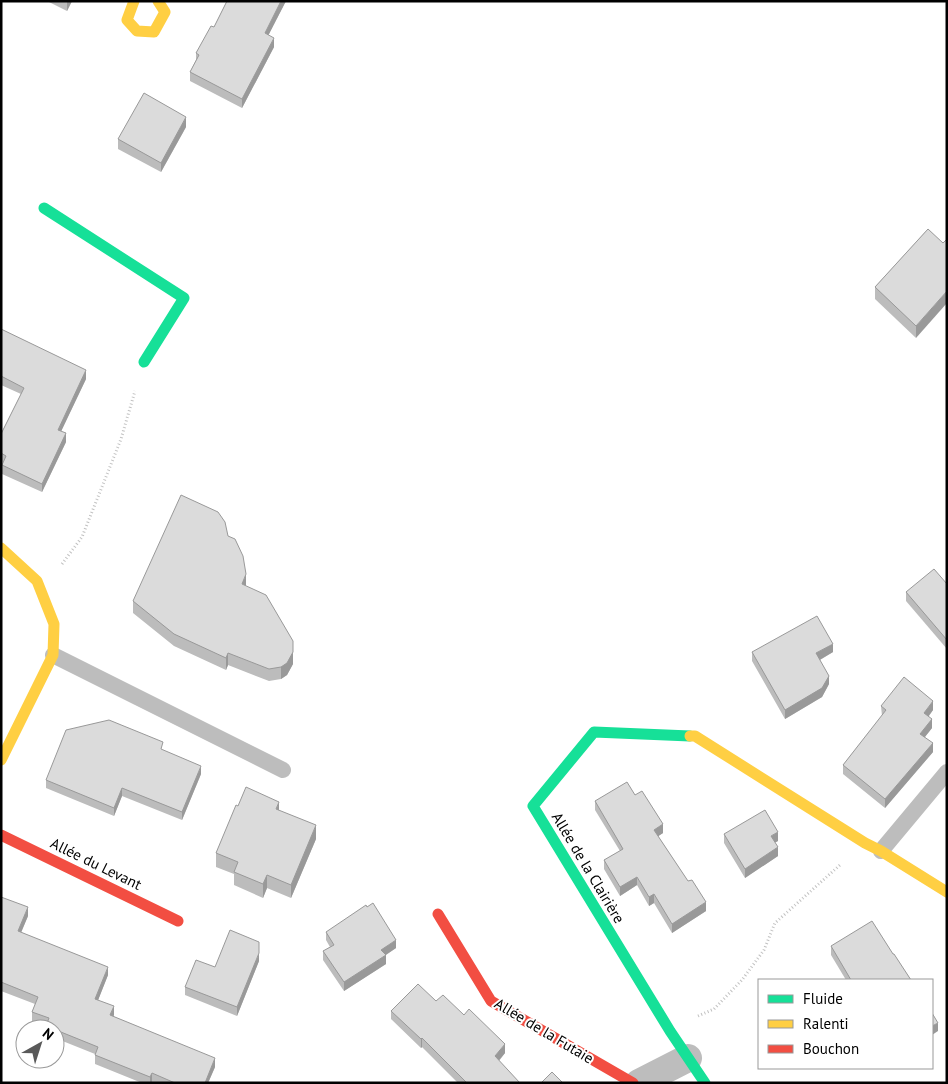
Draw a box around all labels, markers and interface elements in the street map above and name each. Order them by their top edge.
street label: Allée de la Clairière [548,809,629,927]
street label: Allée du Levant [48,833,145,894]
legend [758,979,933,1069]
text: Fluide [803,989,843,1008]
street label: Allée de la Futaie [491,994,597,1068]
text: Ralenti [803,1014,849,1033]
north arrow [15,1019,65,1069]
text: N [39,1024,57,1044]
text: Bouchon [803,1039,859,1058]

